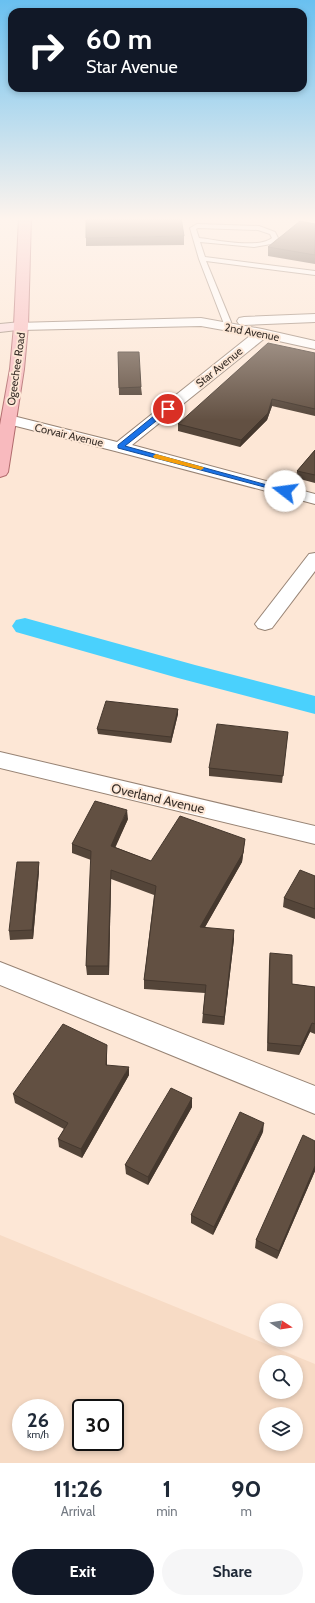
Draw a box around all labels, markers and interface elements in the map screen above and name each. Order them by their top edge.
text: 60 m [86,22,152,56]
icon: right [20,24,72,76]
text: Star Avenue [86,56,178,78]
street label: 2nd Avenue [223,320,281,344]
street label: Ogeechee Road [4,332,28,406]
street label: Star Avenue [193,344,245,390]
pin [151,392,185,426]
icon: arrive [157,398,179,420]
street label: Corvair Avenue [33,420,105,450]
position arrow [264,470,306,512]
street label: Overland Avenue [110,780,206,817]
north arrow [259,1303,303,1347]
map controls [259,1303,303,1451]
button: search [259,1355,303,1399]
speed limit sign: 30 [72,1399,124,1451]
button: layers [259,1407,303,1451]
text: 26 [27,1408,49,1432]
text: km/h [27,1428,49,1441]
text: 11:26 [53,1474,103,1503]
text: 1 [162,1474,171,1503]
text: 90 [231,1474,262,1503]
text: Arrival [61,1503,95,1519]
text: min [156,1503,178,1519]
text: m [241,1503,252,1519]
button: Exit [12,1549,154,1595]
button: Share [162,1549,303,1595]

